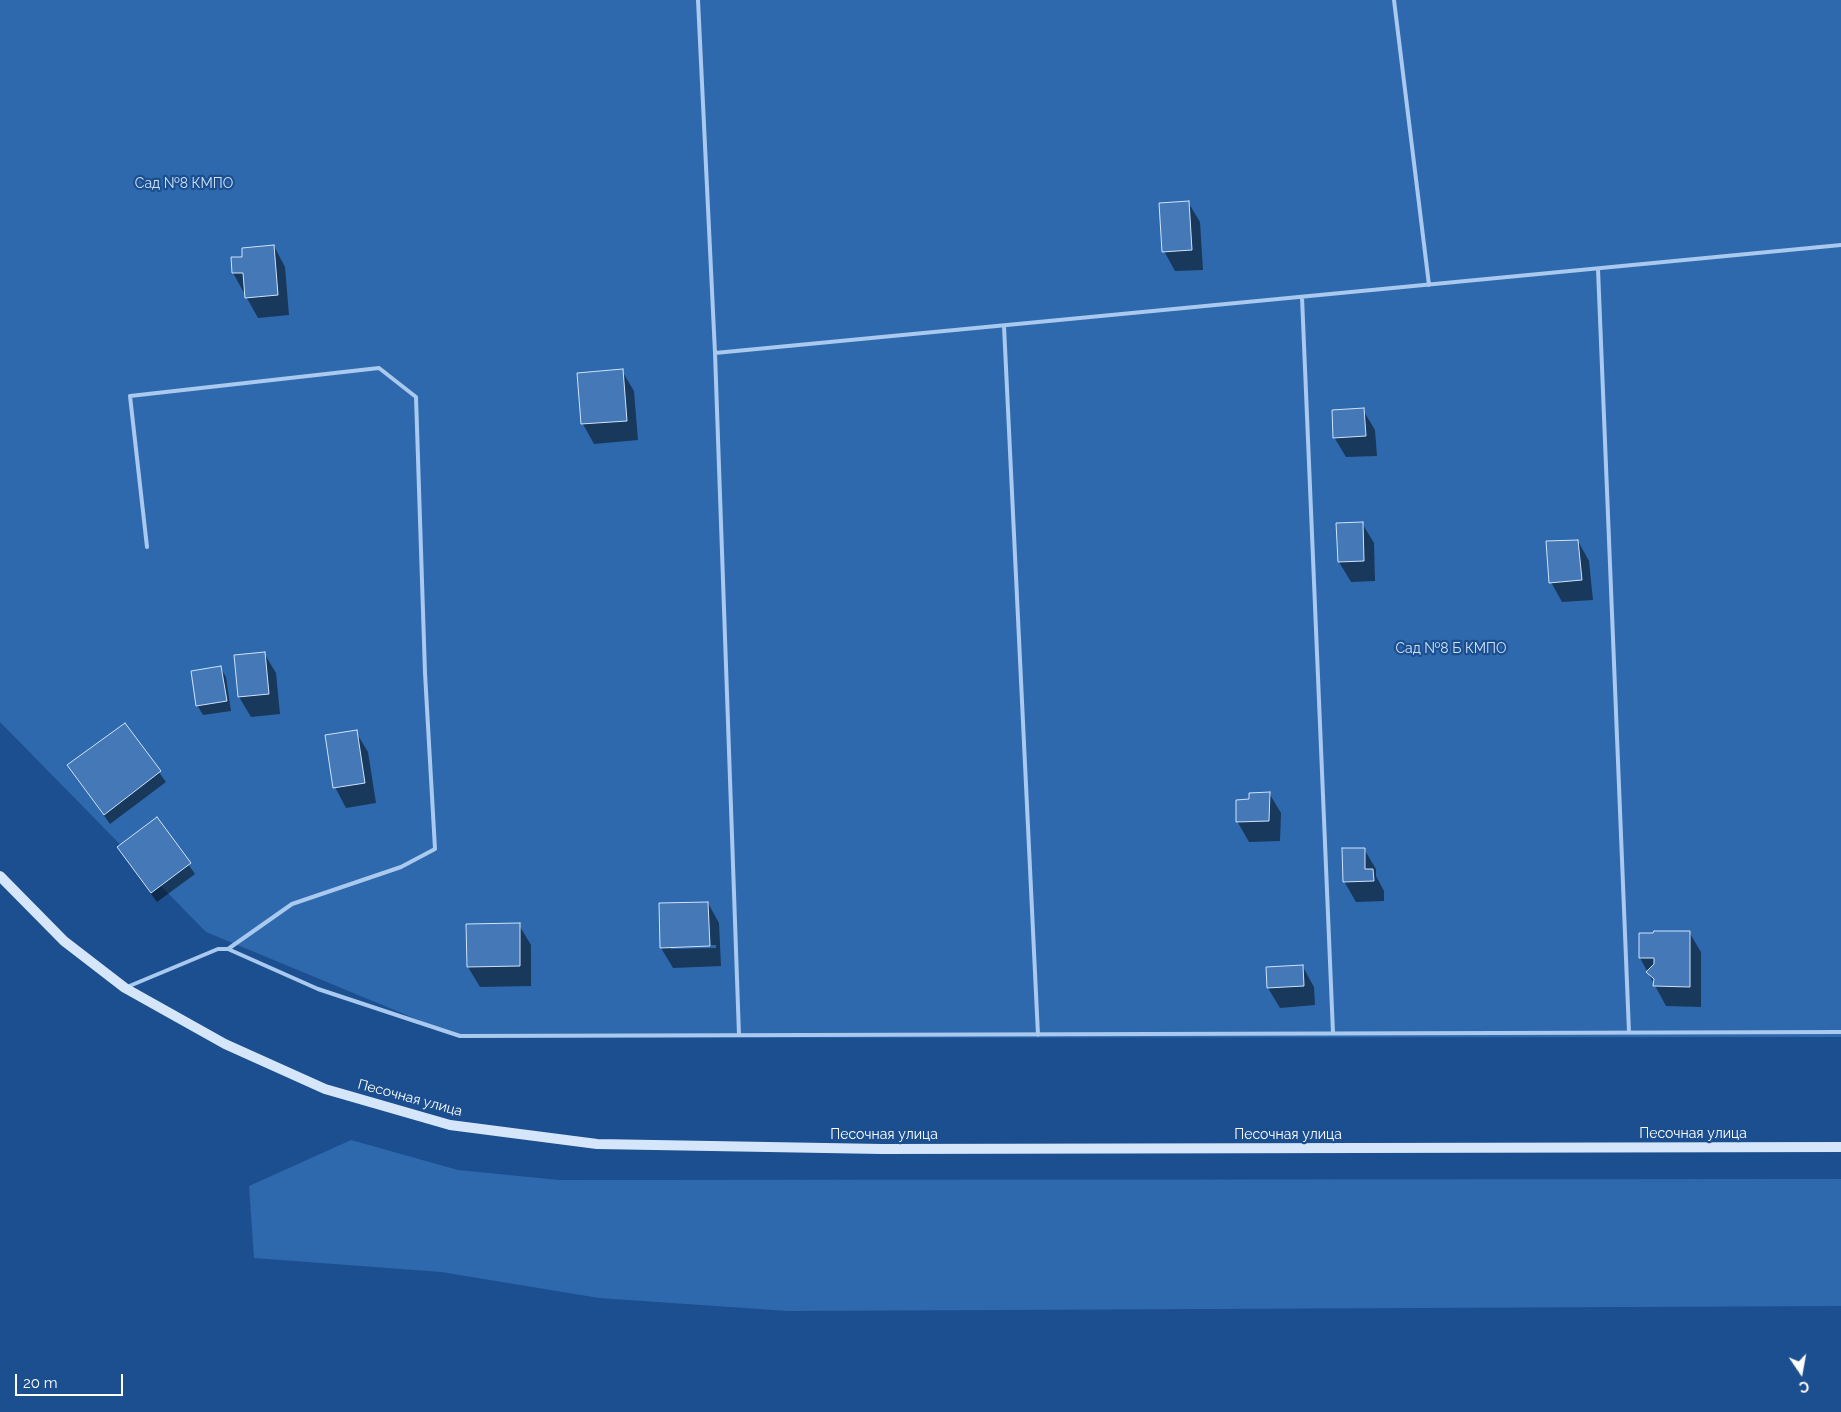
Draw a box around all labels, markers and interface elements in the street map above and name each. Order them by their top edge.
park label: Сад №8 КМПО [135,176,233,192]
park label: Сад №8 Б КМПО [1395,641,1507,657]
street label: Песочная улица [356,1076,464,1120]
street label: Песочная улица [1639,1126,1747,1142]
street label: Песочная улица [830,1127,938,1143]
street label: Песочная улица [1234,1127,1342,1143]
north arrow [1776,1347,1826,1397]
scale bar [18,1364,125,1396]
text: 20 m [23,1374,58,1392]
text: С [1798,1378,1810,1395]

